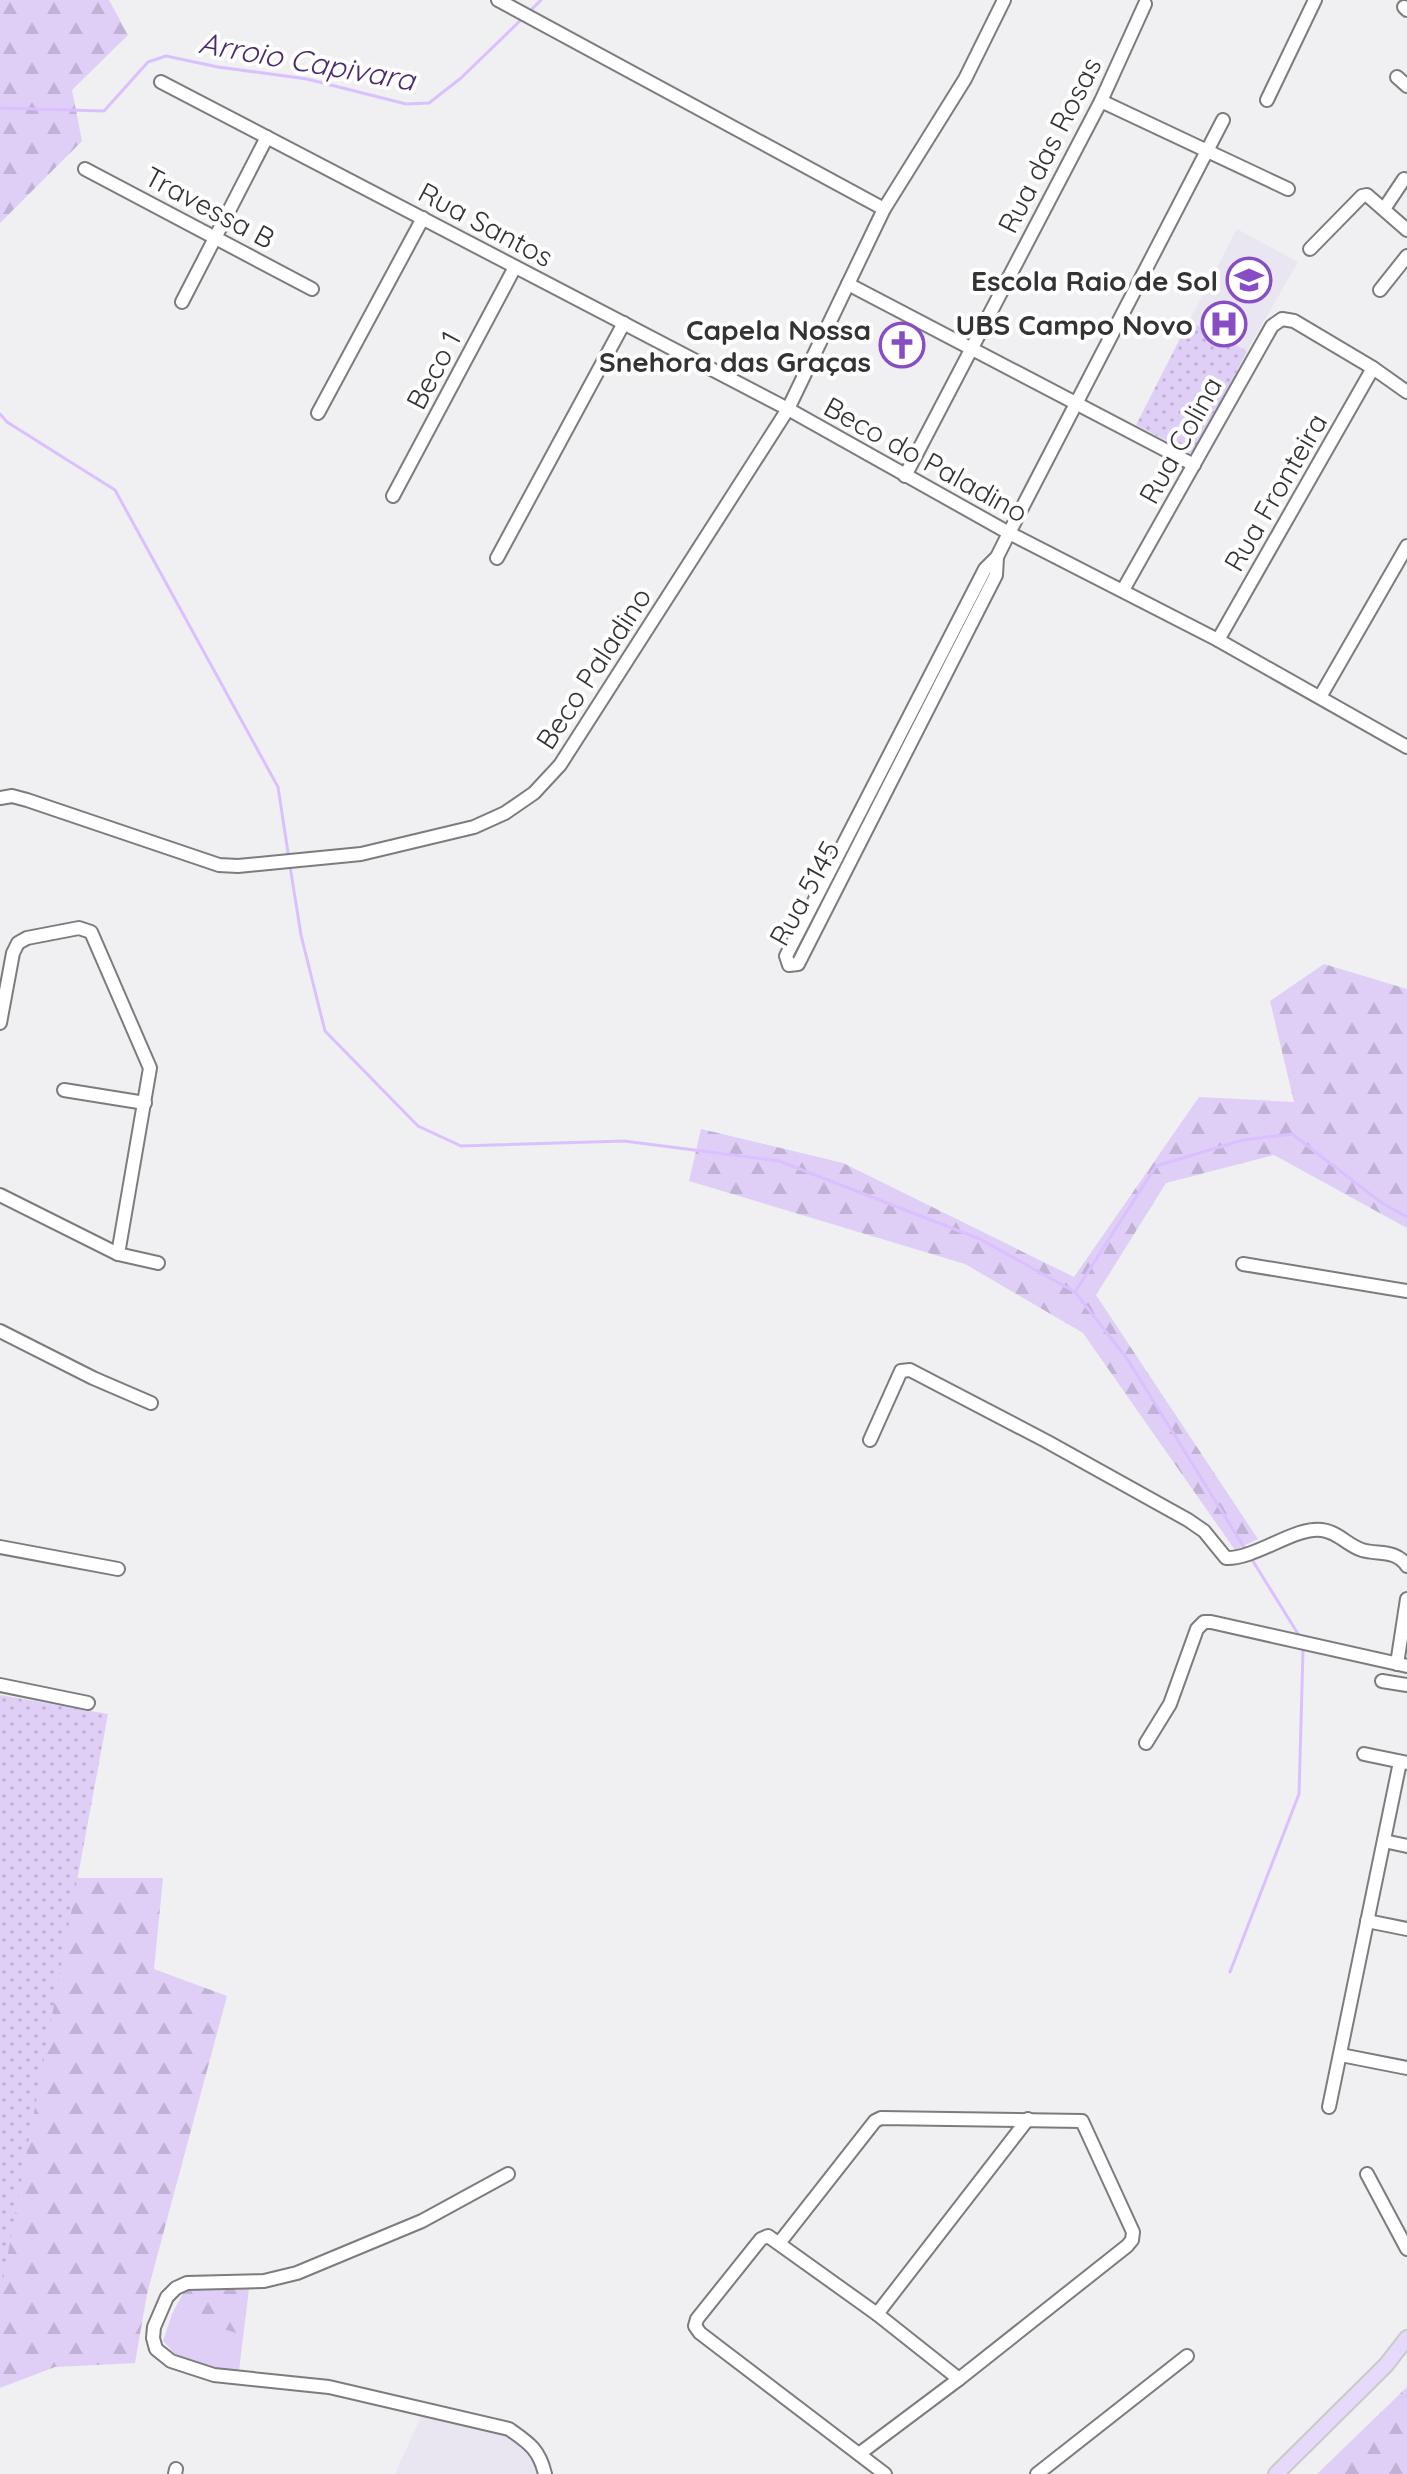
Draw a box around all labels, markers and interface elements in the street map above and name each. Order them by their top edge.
water label: Arroio Capivara [196,23,420,99]
street label: Rua das Rosas [990,51,1108,239]
street label: Travessa B [139,158,281,256]
street label: Rua Santos [413,174,559,274]
school or university icon: Escola Raio de Sol [1225,256,1273,304]
place label: Escola Raio de Sol [971,263,1218,298]
hospital icon: UBS Campo Novo [1200,300,1248,348]
place label: UBS Campo Novo [956,307,1193,342]
place label: Capela Nossa Snehora das Graças [599,312,871,379]
church icon: Capela Nossa Snehora das Graças [878,321,926,369]
street label: Beco 1 [398,325,468,415]
street label: Rua Colina [1131,370,1229,510]
street label: Beco do Paladino [818,389,1034,529]
street label: Rua Fronteira [1216,407,1334,577]
street label: Beco Paladino [528,580,658,756]
street label: Rua 5145 [761,834,847,952]

